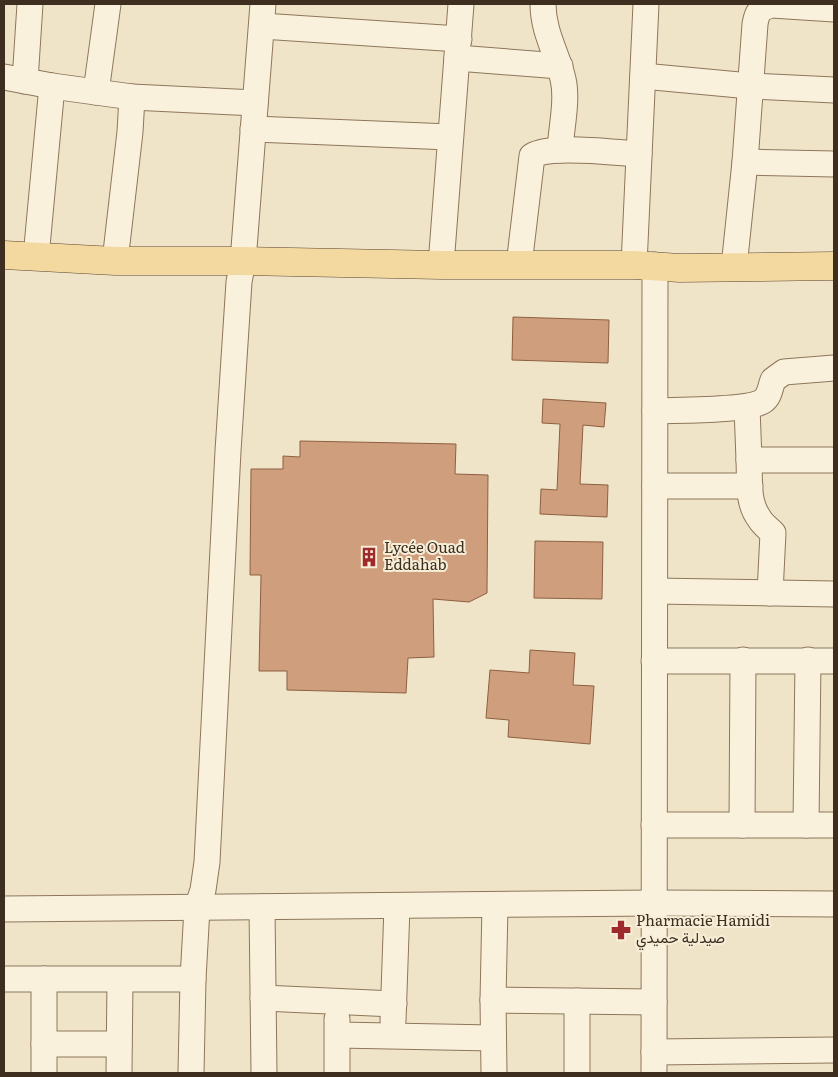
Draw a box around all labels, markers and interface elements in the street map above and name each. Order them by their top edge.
place label: Lycée Ouad Eddahab [384,535,465,575]
building icon: Lycée Ouad Eddahab [358,546,380,568]
place label: Pharmacie Hamidi صيدلية حميدي [636,908,770,951]
pharmacy icon: Pharmacie Hamidi صيدلية حميدي [610,919,632,941]

